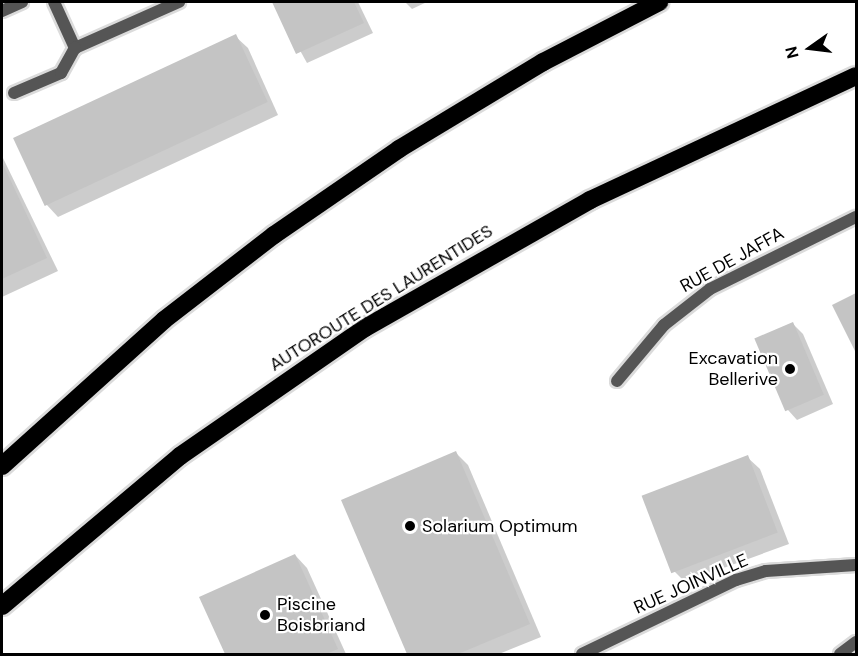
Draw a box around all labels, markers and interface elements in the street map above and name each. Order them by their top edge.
north arrow [780,18,840,78]
text: N [780,44,804,61]
street label: AUTOROUTE DES LAURENTIDES [265,220,497,376]
street label: RUE DE JAFFA [676,223,788,297]
place label: Excavation Bellerive [689,348,778,391]
marker: Excavation Bellerive [783,362,797,376]
place label: Solarium Optimum [422,515,578,537]
marker: Solarium Optimum [403,519,417,533]
street label: RUE JOINVILLE [631,549,751,619]
place label: Piscine Boisbriand [277,594,366,636]
marker: Piscine Boisbriand [258,608,272,622]

